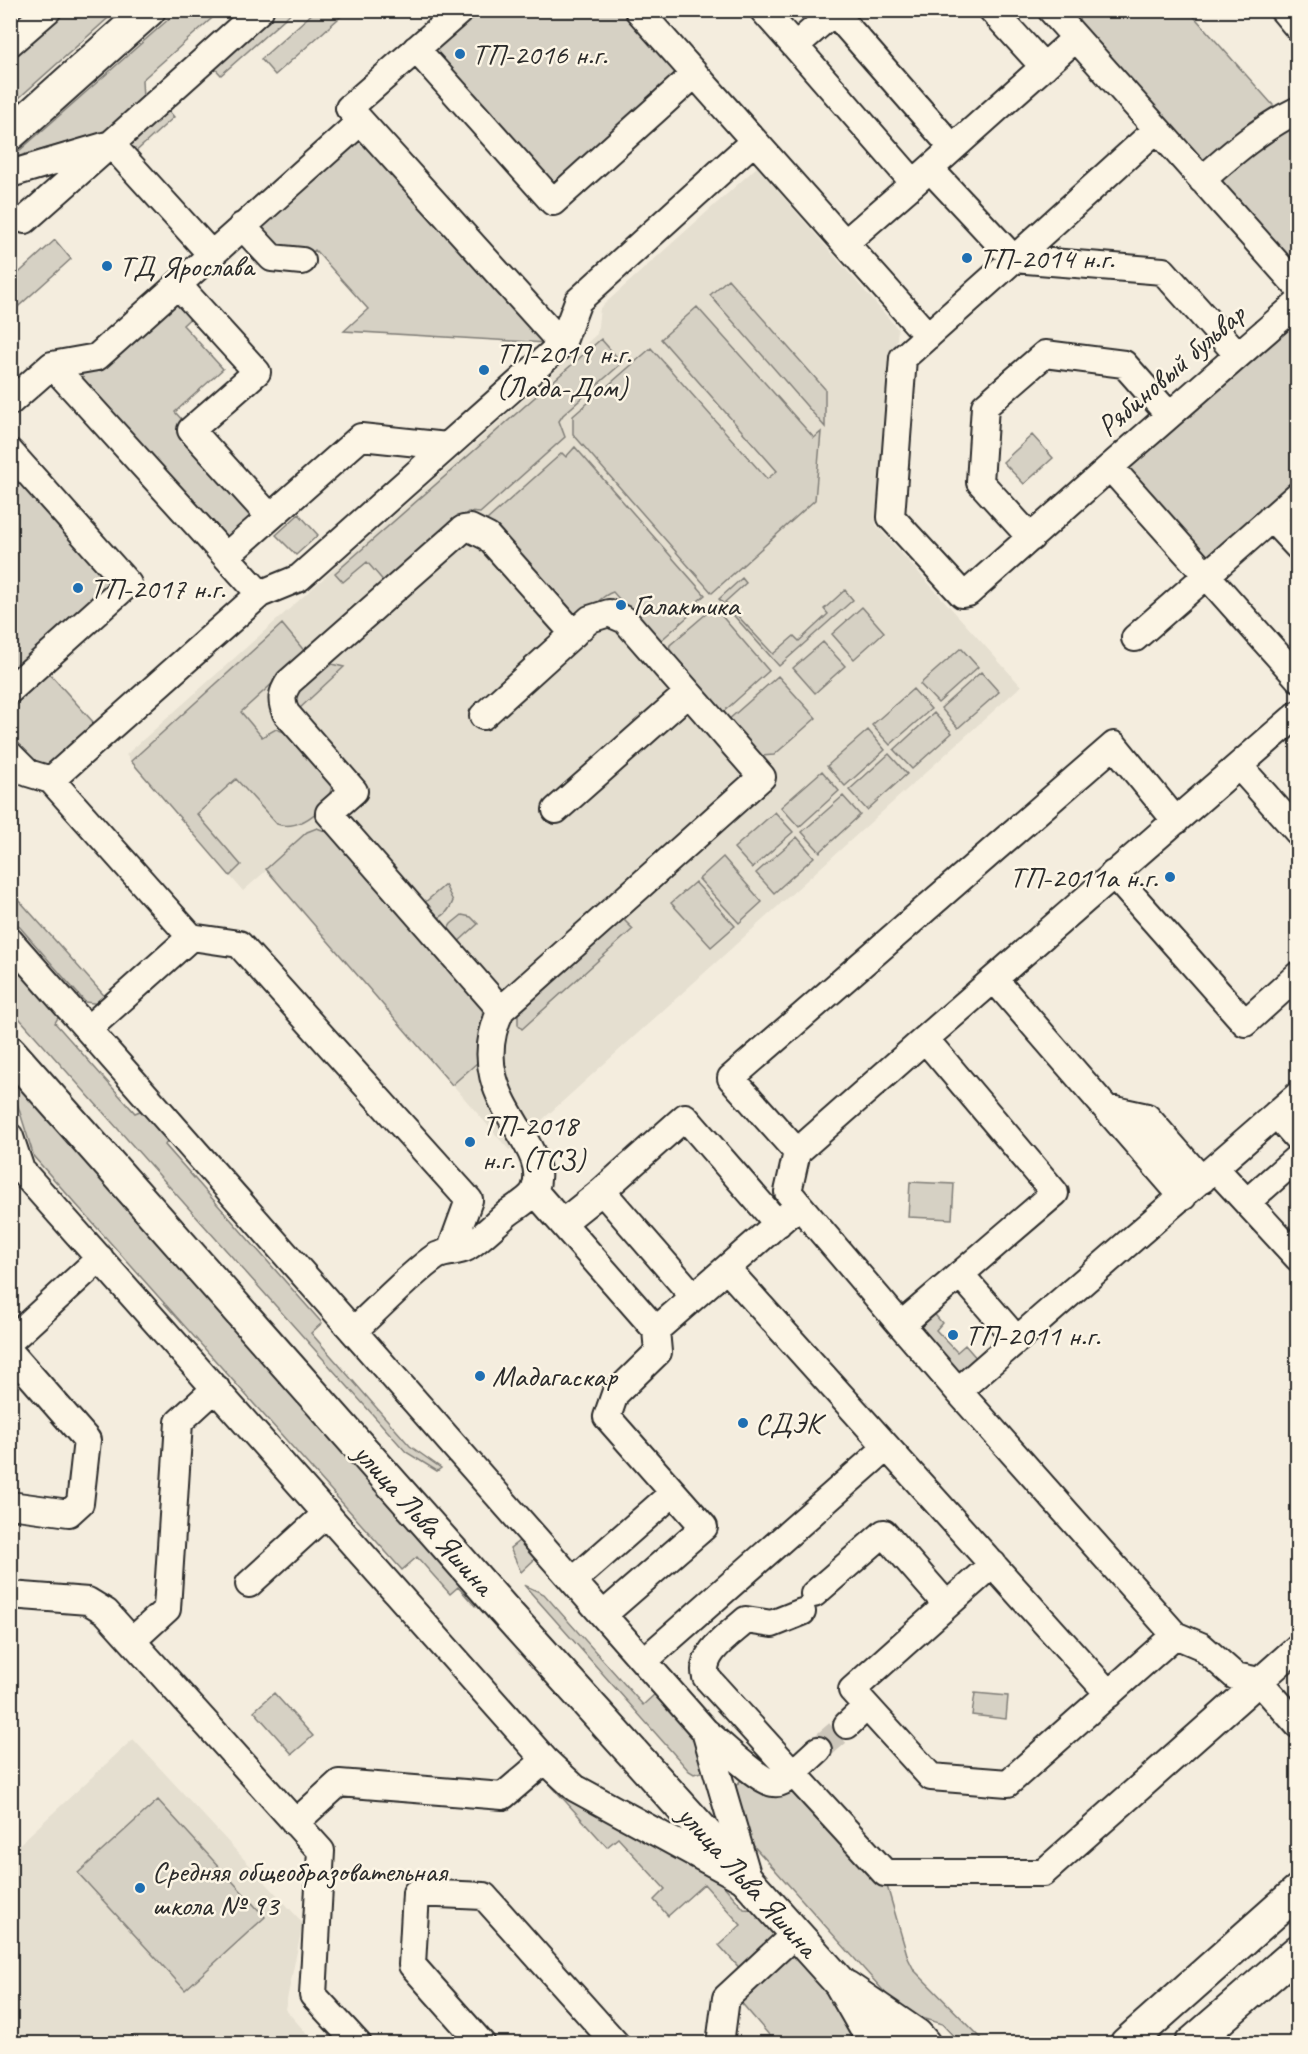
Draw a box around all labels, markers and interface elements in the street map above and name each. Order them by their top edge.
place label: ТП-2016 н.г. [472,35,608,73]
marker: ТП-2016 н.г. [453,47,467,61]
place label: ТП-2014 н.г. [979,239,1115,277]
place label: ТД Ярослава [119,247,256,285]
marker: ТП-2014 н.г. [960,251,974,265]
marker: ТД Ярослава [100,259,114,273]
street label: Рябиновый бульвар [1089,294,1254,445]
place label: ТП-2019 н.г. (Лада-Дом) [496,334,632,406]
marker: ТП-2019 н.г. (Лада-Дом) [477,363,491,377]
place label: ТП-2017 н.г. [90,569,226,607]
marker: ТП-2017 н.г. [71,581,85,595]
place label: Галактика [633,586,741,624]
marker: Галактика [614,598,628,612]
place label: ТП-2011а н.г. [1009,858,1158,896]
marker: ТП-2011а н.г. [1163,870,1177,884]
place label: ТП-2018 н.г. (ТСЗ) [482,1106,587,1178]
marker: ТП-2018 н.г. (ТСЗ) [463,1135,477,1149]
place label: ТП-2011 н.г. [965,1316,1101,1354]
marker: ТП-2011 н.г. [946,1328,960,1342]
place label: Мадагаскар [492,1357,618,1395]
marker: Мадагаскар [473,1369,487,1383]
place label: СДЭК [755,1404,827,1442]
marker: СДЭК [736,1416,750,1430]
street label: улица Льва Яшина [344,1433,504,1605]
street label: улица Льва Яшина [668,1795,828,1967]
place label: Средняя общеобразовательная школа № 93 [152,1852,449,1924]
marker: Средняя общеобразовательная школа № 93 [133,1881,147,1895]

